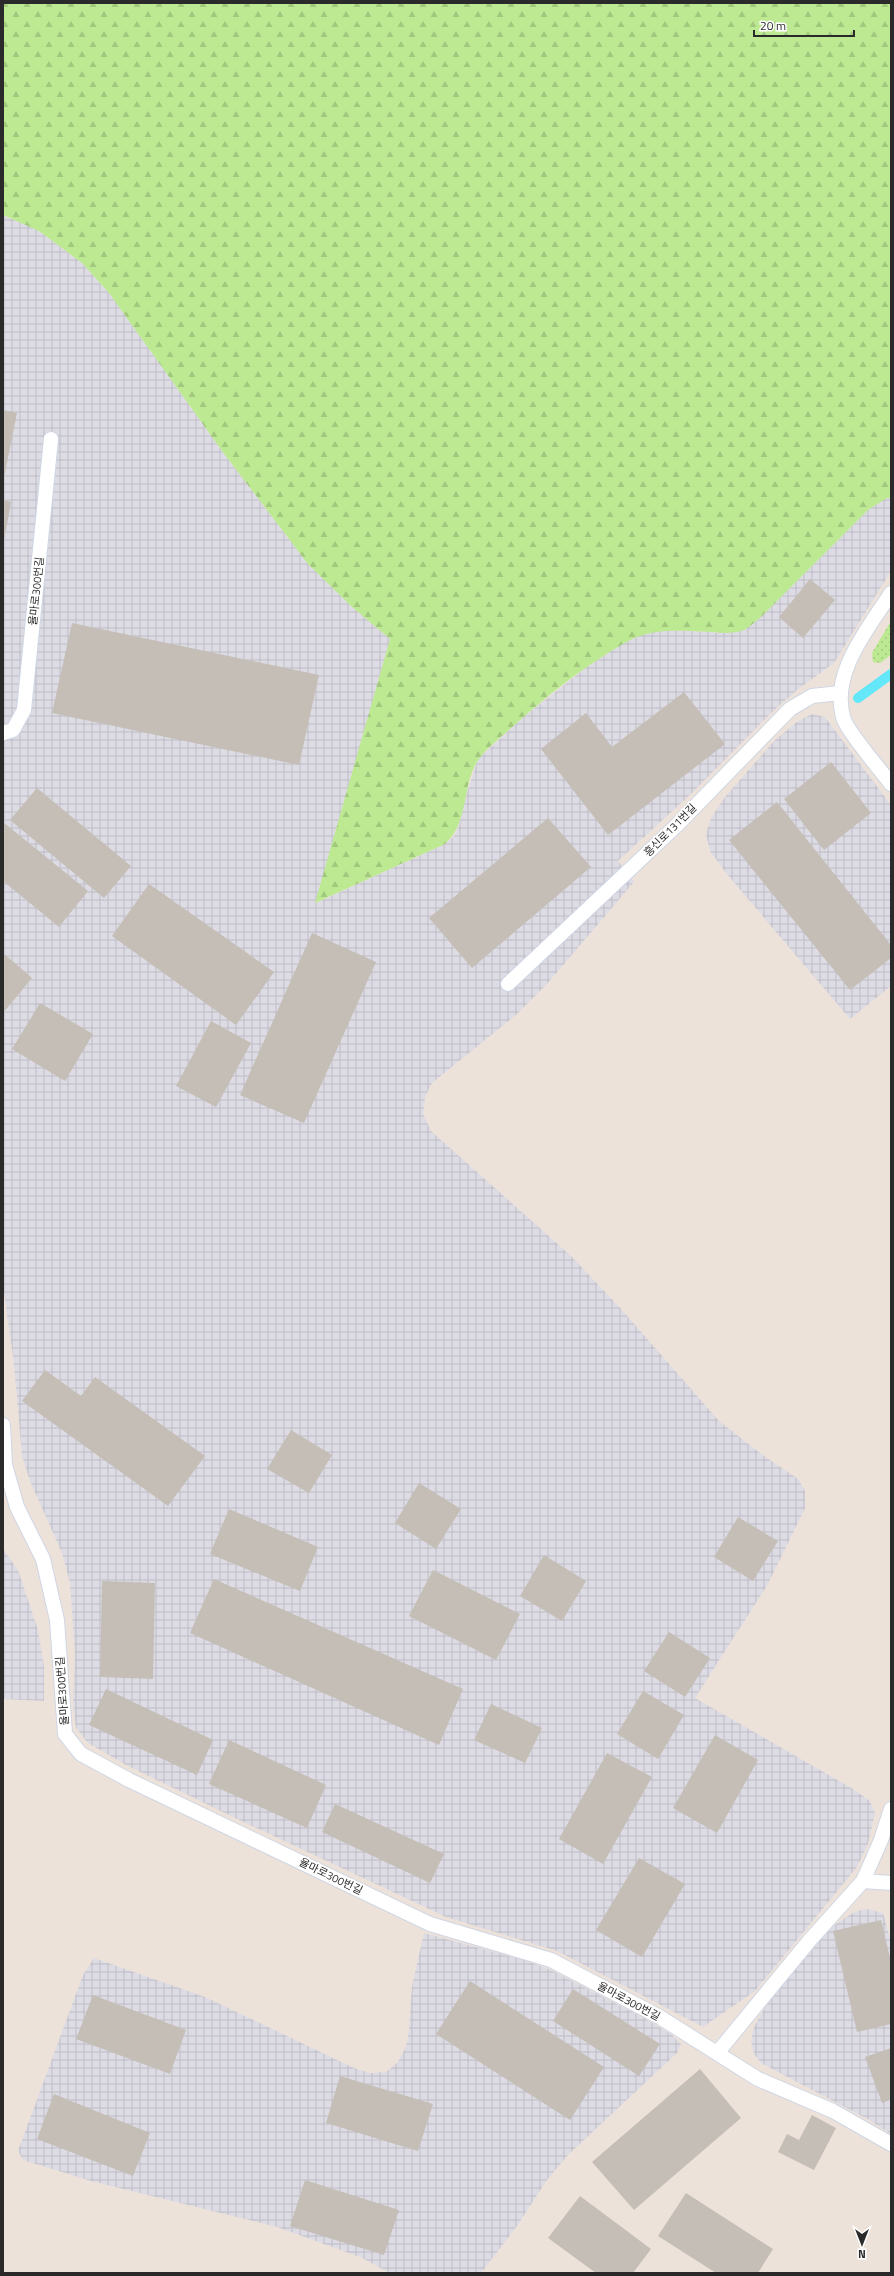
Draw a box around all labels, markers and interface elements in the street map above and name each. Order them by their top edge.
scale bar [754,12,854,38]
text: 20 m [760,16,786,35]
street label: 율마로300번길 [24,556,48,626]
street label: 흥신로131번길 [640,800,700,860]
street label: 율마로300번길 [52,1656,72,1726]
street label: 율마로300번길 [296,1854,366,1898]
street label: 율마로300번길 [595,1978,663,2024]
north arrow [842,2224,882,2264]
text: N [858,2246,866,2262]

